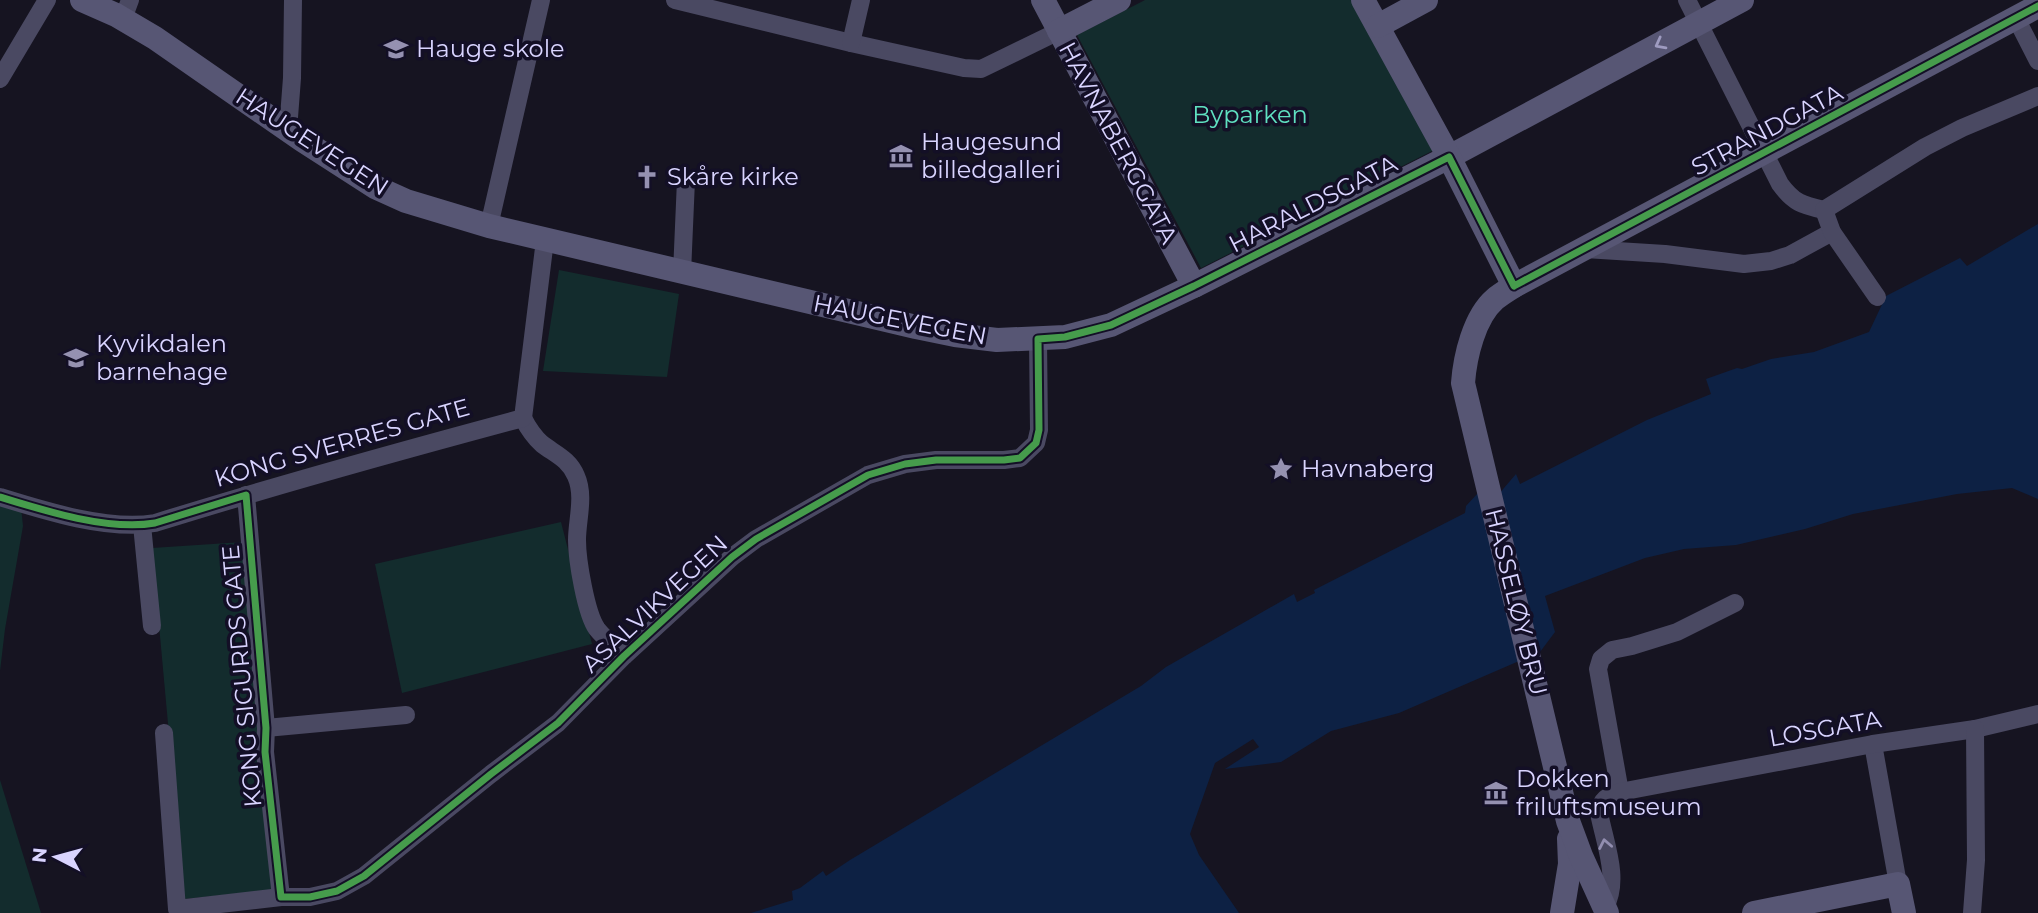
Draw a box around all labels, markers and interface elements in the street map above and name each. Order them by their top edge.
place label: Hauge skole [416,34,565,63]
school or university icon: Hauge skole [382,35,410,63]
one-way arrow [1655,35,1667,49]
street label: HAVNABERGGATA [1053,37,1184,249]
street label: STRANDGATA [1686,77,1848,182]
street label: HAUGEVEGEN [230,81,394,202]
park label: Byparken [1192,100,1308,129]
place label: Haugesund billedgalleri [921,127,1062,184]
museum icon: Haugesund billedgalleri [887,142,915,170]
street label: HARALDSGATA [1224,148,1403,258]
place label: Skåre kirke [667,162,799,191]
church icon: Skåre kirke [633,163,661,191]
street label: HAUGEVEGEN [811,288,989,351]
place label: Kyvikdalen barnehage [96,329,228,386]
school or university icon: Kyvikdalen barnehage [62,344,90,372]
street label: KONG SVERRES GATE [211,392,473,493]
place label: Havnaberg [1301,454,1434,483]
place icon: Havnaberg [1267,455,1295,483]
street label: HASSELØY BRU [1479,505,1554,698]
street label: ASALVIKVEGEN [576,529,733,678]
street label: KONG SIGURDS GATE [216,544,267,808]
street label: LOSGATA [1766,704,1884,753]
place label: Dokken friluftsmuseum [1516,764,1702,821]
museum icon: Dokken friluftsmuseum [1482,779,1510,807]
north arrow [21,822,91,892]
one-way arrow [1599,838,1614,850]
text: N [27,846,52,864]

